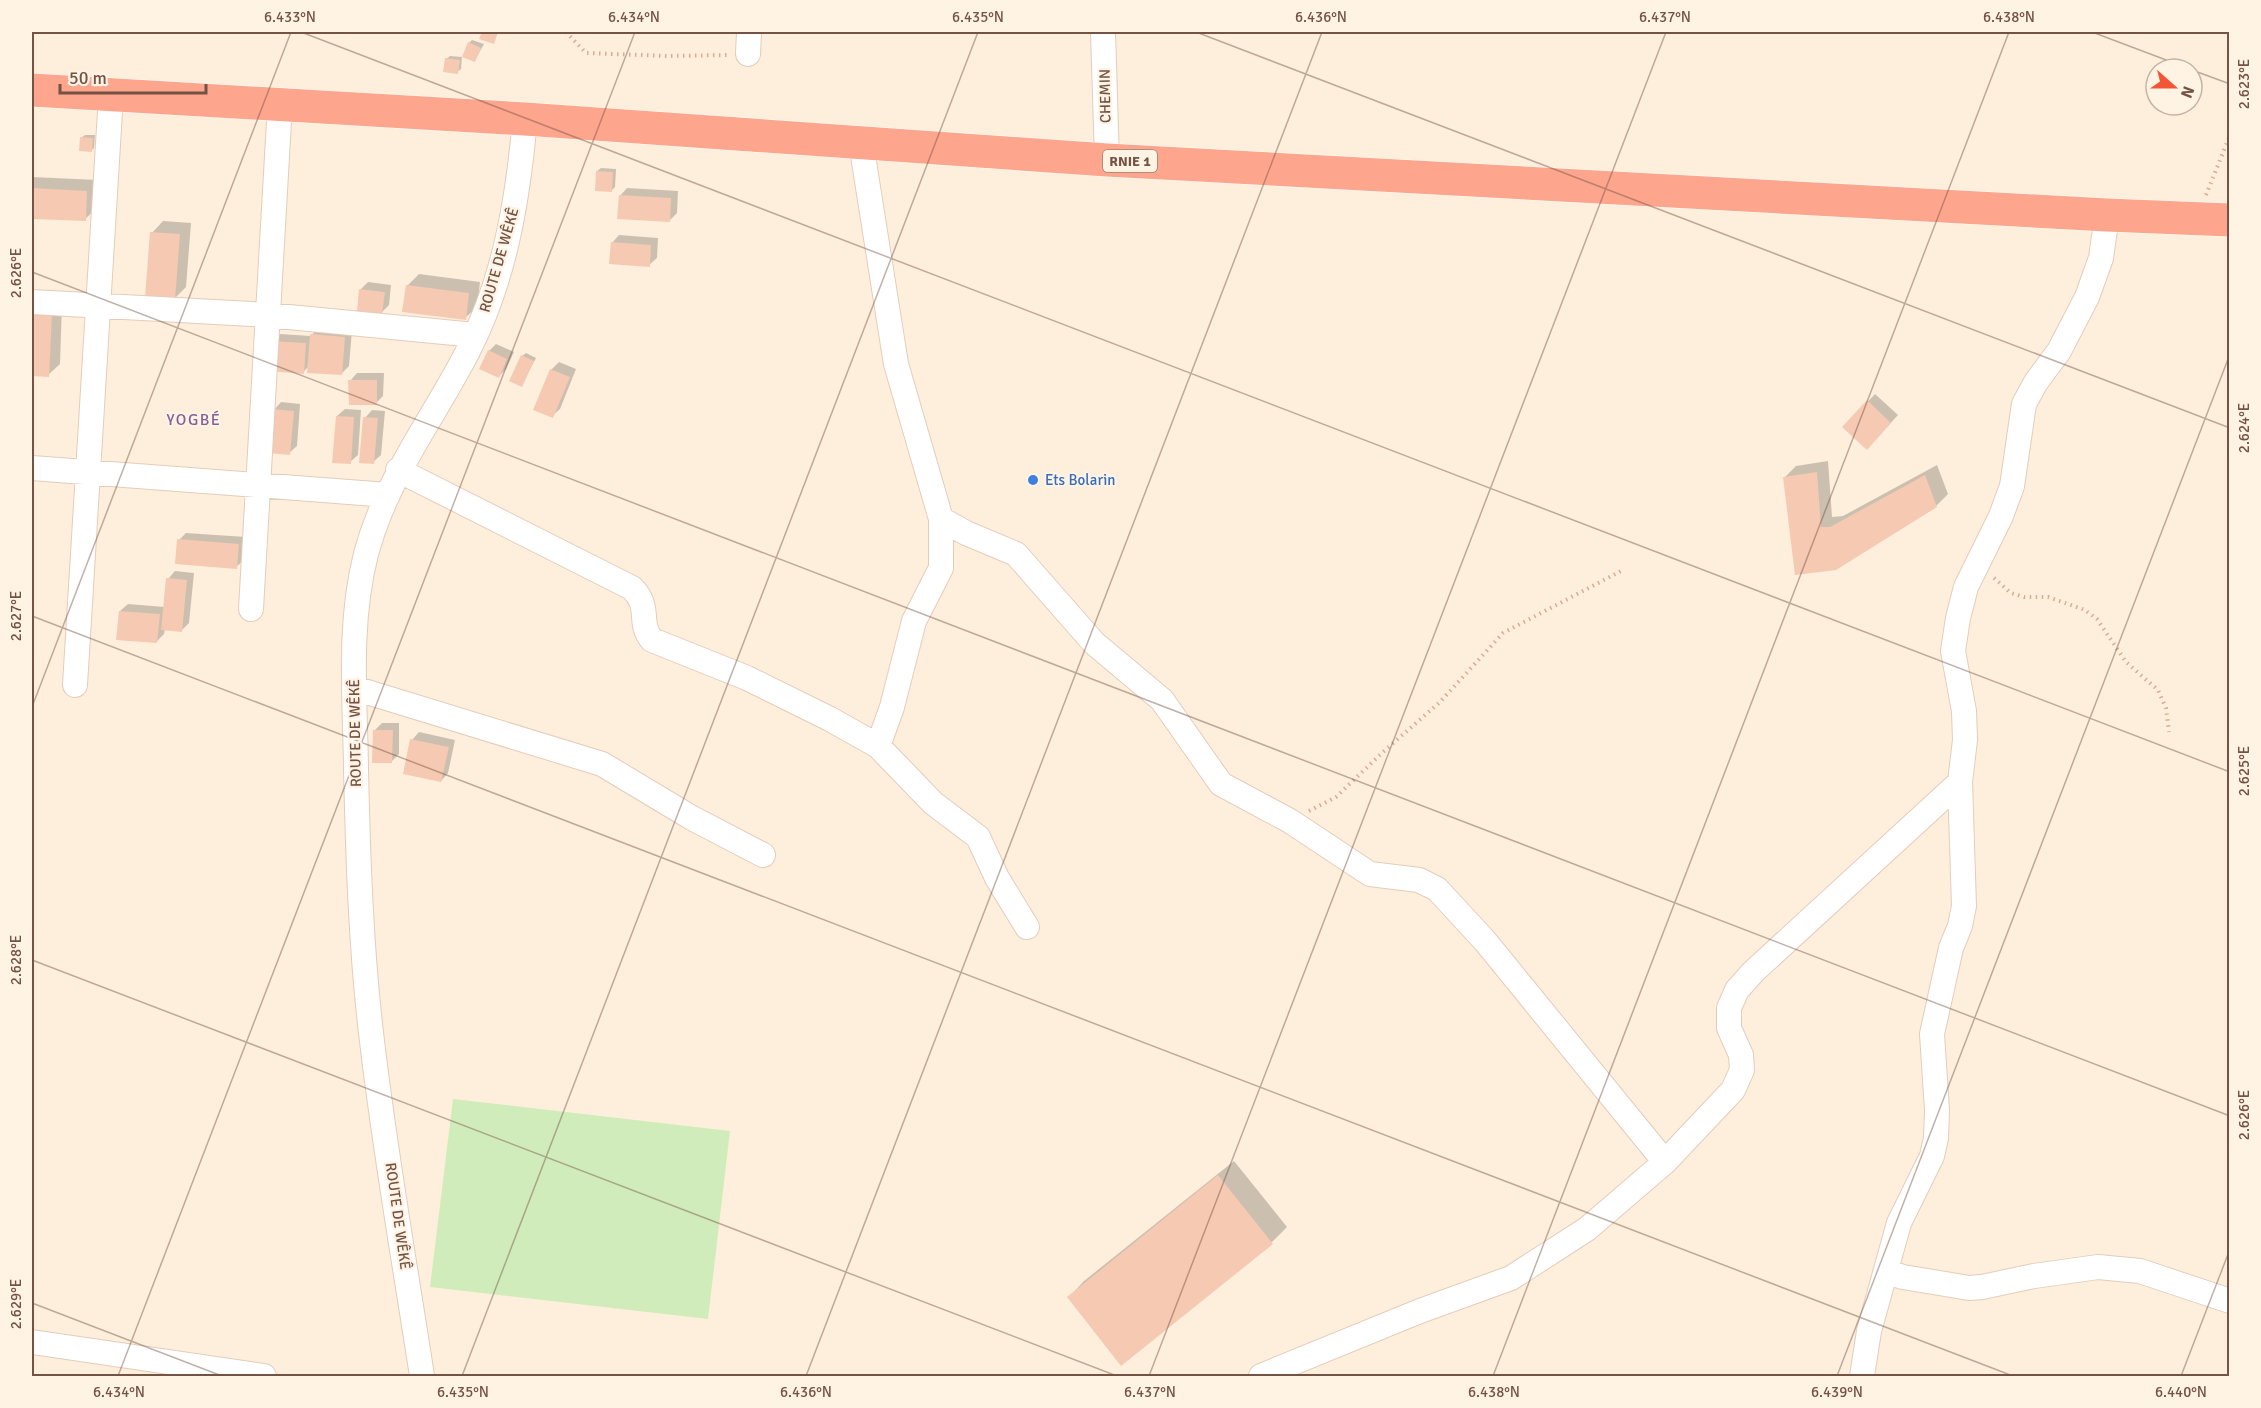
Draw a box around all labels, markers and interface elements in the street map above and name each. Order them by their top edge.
text: 6.433°N [264,8,316,26]
text: 6.434°N [608,8,660,26]
text: 6.435°N [952,8,1004,26]
text: 6.436°N [1295,8,1347,26]
text: 6.437°N [1639,8,1691,26]
text: 6.438°N [1983,8,2035,26]
scale bar [60,57,206,95]
north arrow [2144,57,2204,117]
text: 2.623°E [2235,59,2253,109]
text: 50 m [69,67,107,89]
street label: CHEMIN [1096,69,1114,123]
text: N [2176,83,2198,101]
road number: RNIE 1 [1103,150,1157,172]
street label: ROUTE DE WÊKÊ [475,206,523,314]
text: 2.626°E [7,248,25,298]
text: 2.624°E [2235,403,2253,453]
district label: YOGBÉ [167,410,221,430]
place label: Ets Bolarin [1045,471,1115,489]
marker: Ets Bolarin [1026,473,1040,487]
text: 2.627°E [7,591,25,641]
street label: ROUTE DE WÊKÊ [345,679,365,787]
text: 2.625°E [2235,746,2253,796]
text: 2.628°E [7,935,25,985]
text: 2.626°E [2235,1090,2253,1140]
street label: ROUTE DE WÊKÊ [382,1161,414,1271]
text: 2.629°E [7,1279,25,1329]
text: 6.434°N [93,1383,145,1401]
text: 6.435°N [437,1383,489,1401]
text: 6.436°N [780,1383,832,1401]
text: 6.437°N [1124,1383,1176,1401]
text: 6.438°N [1468,1383,1520,1401]
text: 6.439°N [1811,1383,1863,1401]
text: 6.440°N [2155,1383,2207,1401]

